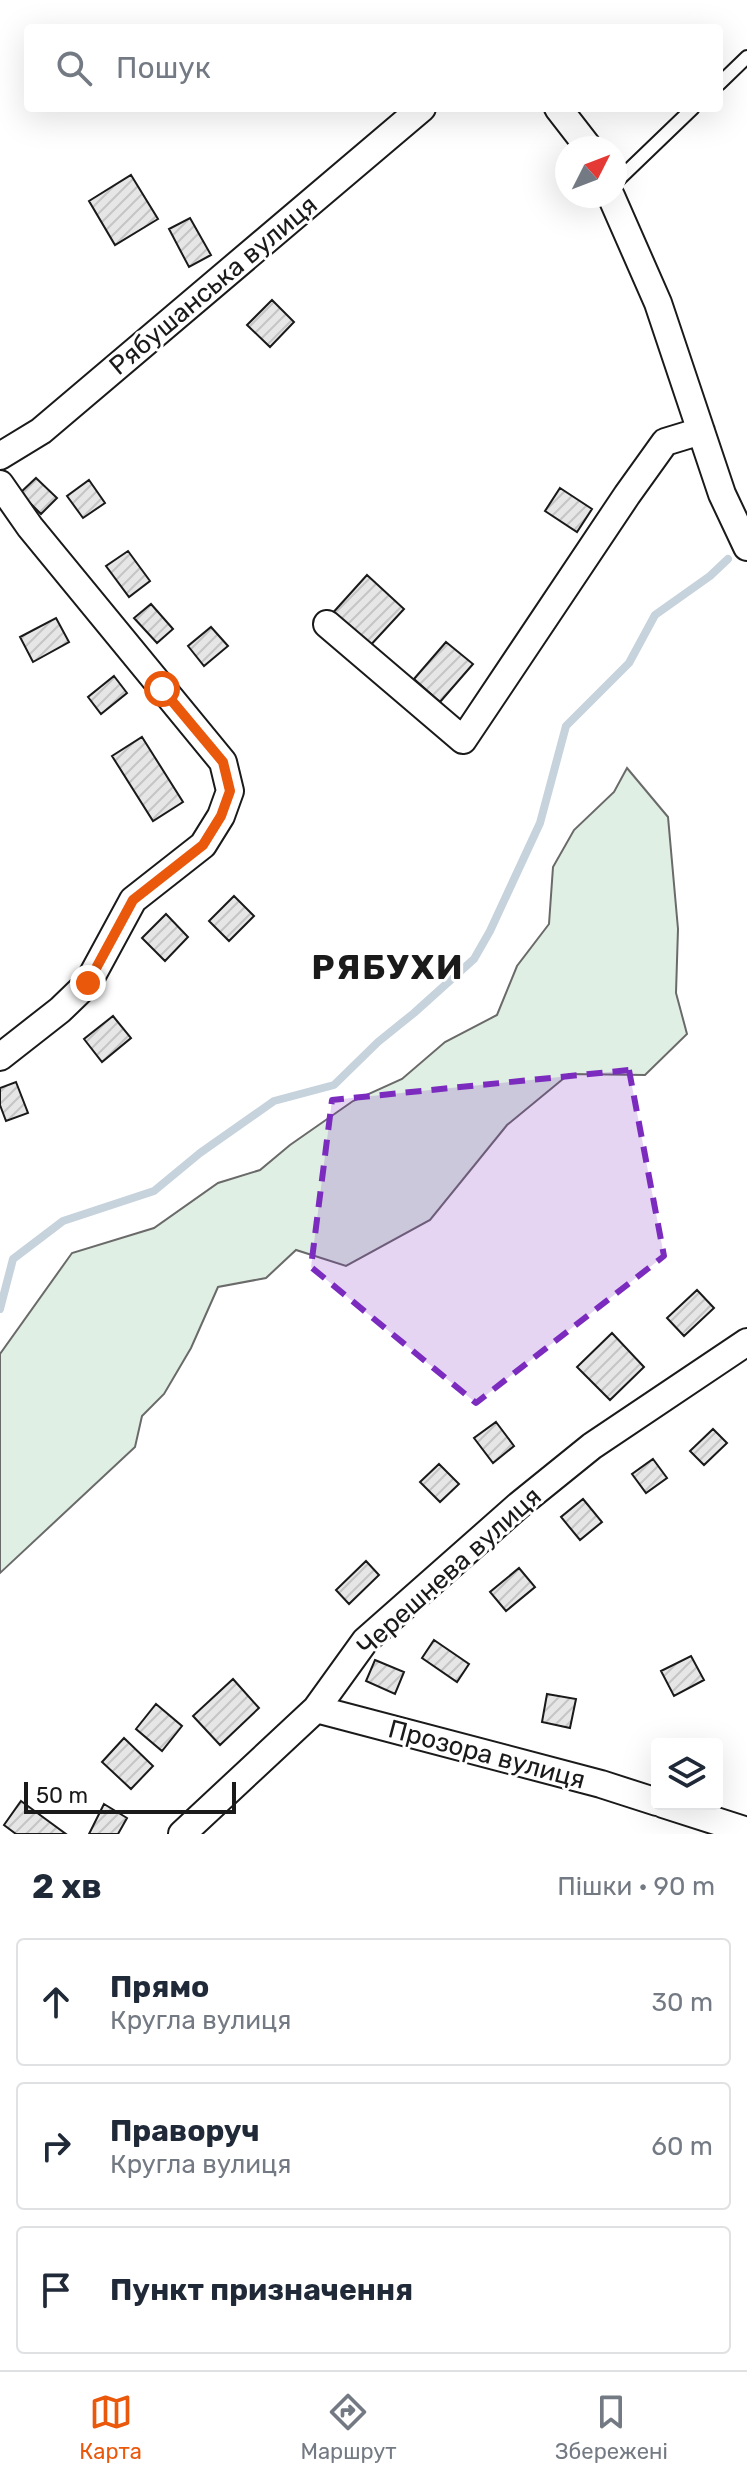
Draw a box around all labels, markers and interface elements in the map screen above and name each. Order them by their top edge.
search box [24,24,723,112]
icon: search [52,46,96,90]
text: Пошук [116,50,211,86]
north arrow [555,136,627,208]
street label: Рябушанська вулиця [103,189,324,381]
route start [144,671,180,707]
district label: РЯБУХИ [311,947,465,988]
route end [70,965,106,1001]
street label: Черешнева вулиця [351,1481,548,1662]
street label: Прозора вулиця [385,1713,589,1796]
map controls [651,1738,723,1810]
button: layers [651,1738,723,1810]
scale bar [24,1778,236,1814]
text: 50 m [36,1782,88,1809]
text: 2 хв [32,1866,102,1907]
text: Пішки · 90 m [557,1871,715,1902]
text: Прямо [110,1969,209,2005]
icon: ahead [34,1980,78,2024]
text: 30 m [651,1987,713,2018]
text: Кругла вулиця [110,2005,291,2036]
text: Праворуч [110,2113,260,2149]
icon: right [34,2124,78,2168]
text: 60 m [651,2131,713,2162]
text: Кругла вулиця [110,2149,291,2180]
icon: arrive [34,2268,78,2312]
text: Пункт призначення [110,2272,413,2308]
tab: Карта [79,2390,142,2465]
tab: Маршрут [300,2390,396,2465]
tab: Збережені [555,2390,668,2465]

